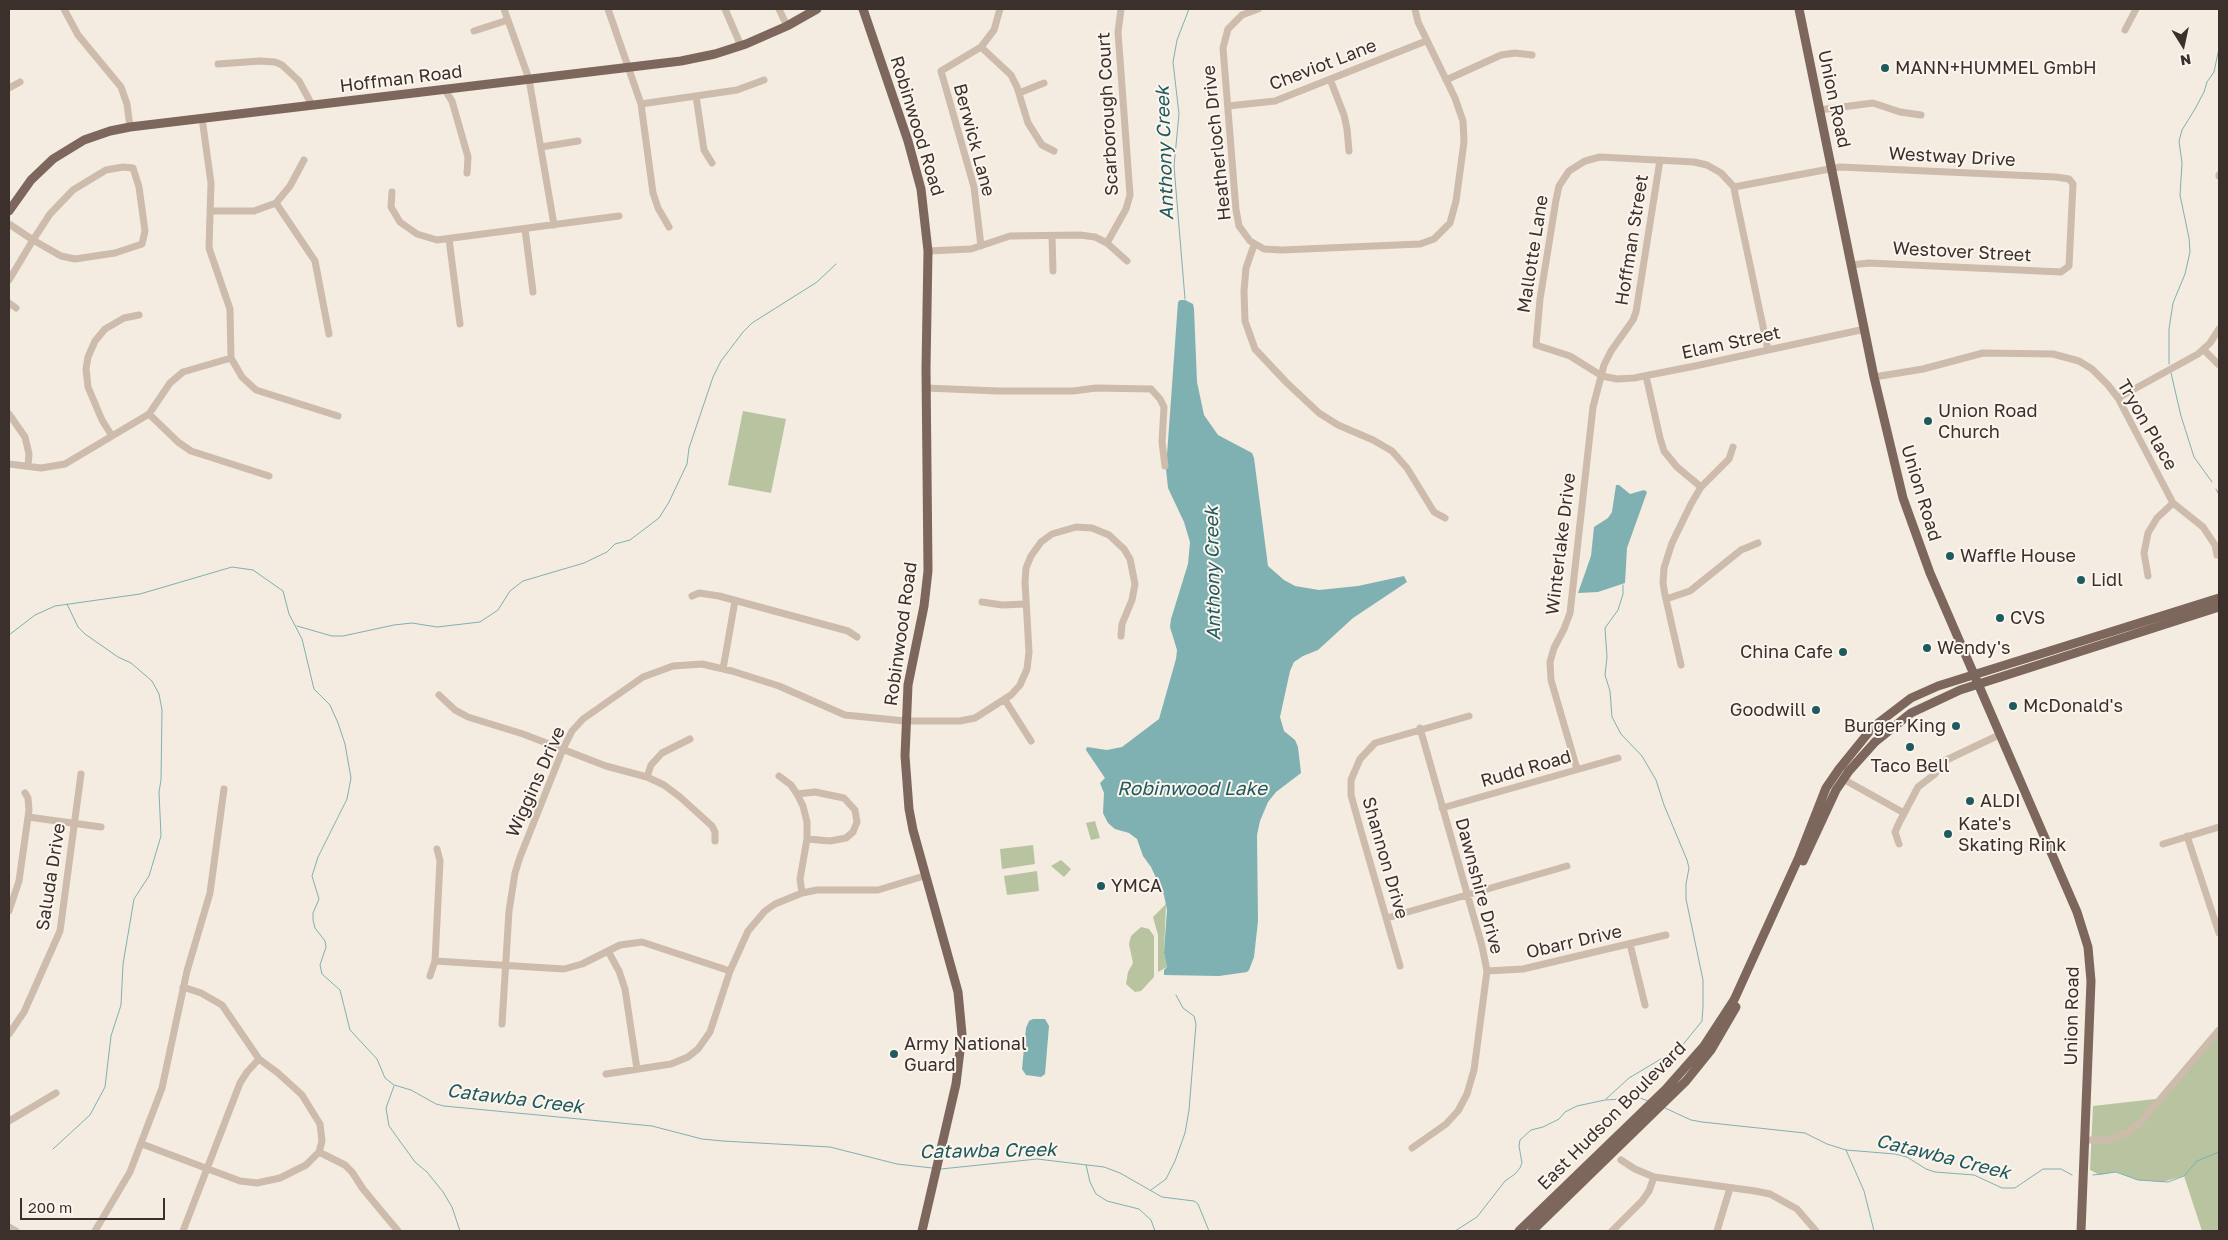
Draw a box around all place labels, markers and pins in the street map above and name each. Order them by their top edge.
place label: MANN+HUMMEL GmbH [1895,57,2097,79]
marker: MANN+HUMMEL GmbH [1879,62,1891,74]
place label: Union Road Church [1938,400,2038,442]
marker: Union Road Church [1922,415,1934,427]
place label: Waffle House [1960,545,2076,567]
marker: Waffle House [1944,550,1956,562]
place label: Lidl [2091,569,2123,591]
marker: Lidl [2075,574,2087,586]
place label: CVS [2010,607,2045,629]
marker: CVS [1994,612,2006,624]
place label: Wendy's [1937,637,2010,659]
place label: China Cafe [1740,641,1833,663]
marker: Wendy's [1921,642,1933,654]
marker: China Cafe [1837,646,1849,658]
place label: McDonald's [2023,695,2123,717]
place label: Goodwill [1730,699,1806,721]
marker: McDonald's [2007,700,2019,712]
marker: Goodwill [1810,704,1822,716]
place label: Burger King [1844,715,1946,737]
marker: Burger King [1950,720,1962,732]
marker: Taco Bell [1904,741,1916,753]
place label: Taco Bell [1871,755,1949,777]
place label: ALDI [1980,790,2021,812]
marker: ALDI [1964,795,1976,807]
place label: Kate's Skating Rink [1958,813,2066,856]
marker: Kate's Skating Rink [1942,828,1954,840]
place label: YMCA [1111,875,1162,897]
marker: YMCA [1095,880,1107,892]
place label: Army National Guard [904,1033,1027,1076]
marker: Army National Guard [888,1048,900,1060]

